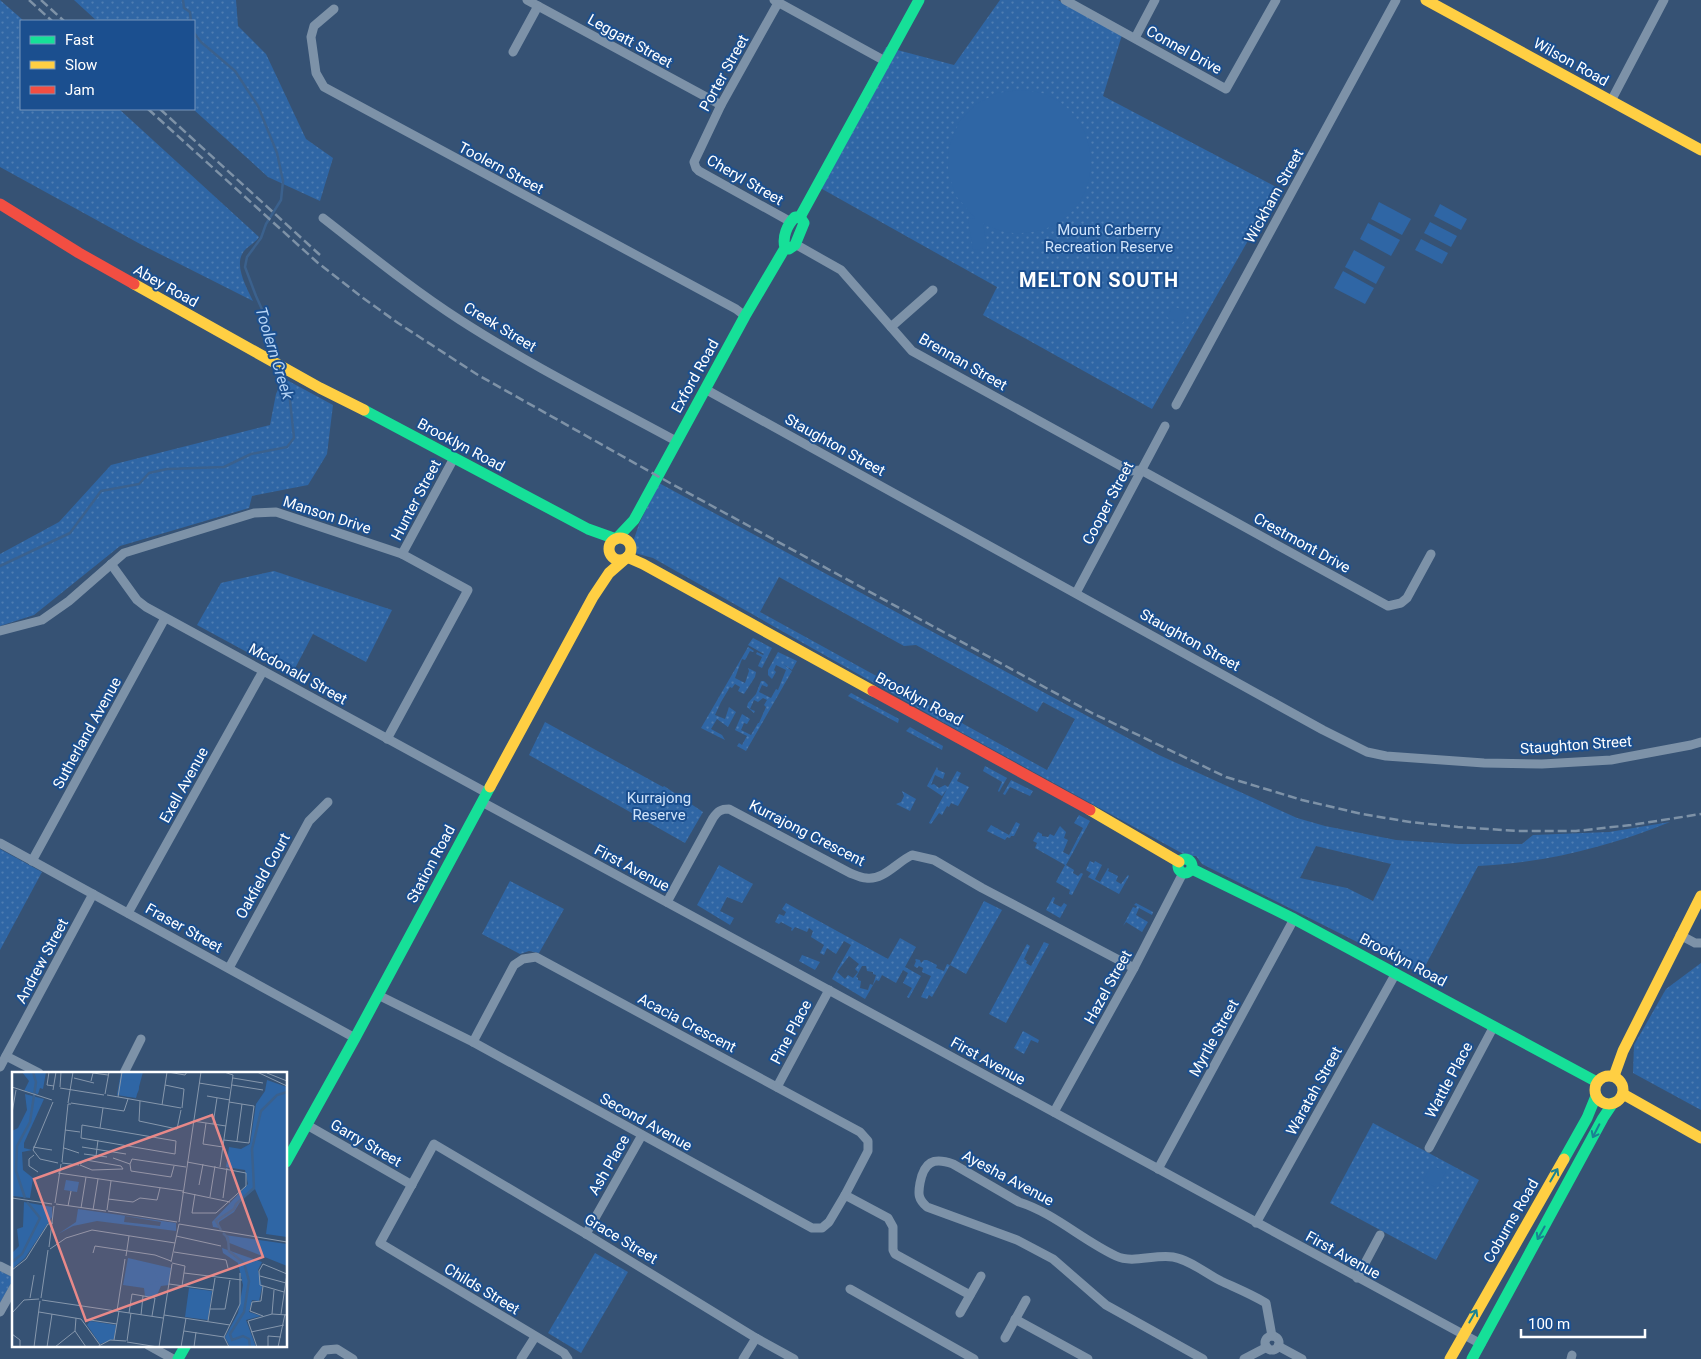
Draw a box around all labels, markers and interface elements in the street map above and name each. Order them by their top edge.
street label: Leggatt Street [584,10,676,72]
legend [20,20,195,110]
street label: Connel Drive [1143,22,1225,78]
text: Fast [65,31,94,49]
street label: Porter Street [696,32,752,114]
street label: Wilson Road [1530,34,1612,90]
text: Slow [65,56,97,74]
text: Jam [65,81,95,99]
street label: Toolern Street [455,138,547,198]
street label: Wickham Street [1241,146,1307,246]
street label: Cheryl Street [704,151,786,209]
park label: Mount Carberry Recreation Reserve [1045,221,1173,256]
street label: Abey Road [130,261,202,311]
district label: MELTON SOUTH [1019,268,1179,292]
street label: Creek Street [460,298,540,356]
water label: Toolern Creek [251,305,298,403]
street label: Brennan Street [916,330,1010,394]
street label: Exford Road [667,336,723,416]
street label: Staughton Street [782,410,888,480]
street label: Brooklyn Road [414,414,508,476]
street label: Hunter Street [387,457,445,543]
street label: Cooper Street [1079,458,1137,548]
street label: Manson Drive [281,492,373,538]
street label: Crestmont Drive [1251,509,1353,577]
street label: Staughton Street [1137,605,1243,675]
street label: Mcdonald Street [246,640,350,709]
street label: Brooklyn Road [872,668,966,730]
street label: Sutherland Avenue [49,674,125,792]
street label: Staughton Street [1520,732,1632,758]
street label: Exell Avenue [156,744,212,826]
park label: Kurrajong Reserve [627,789,691,824]
street label: Kurrajong Crescent [746,796,868,870]
street label: Station Road [403,822,459,906]
street label: Oakfield Court [232,830,294,922]
street label: First Avenue [591,841,673,895]
street label: Fraser Street [142,899,226,957]
street label: Andrew Street [12,915,72,1007]
street label: Brooklyn Road [1356,929,1450,991]
street label: Hazel Street [1080,947,1136,1027]
street label: Acacia Crescent [635,990,739,1056]
street label: Myrtle Street [1185,996,1243,1080]
street label: Pine Place [767,997,815,1067]
street label: First Avenue [948,1033,1028,1089]
street label: Wattle Place [1421,1039,1477,1121]
street label: Waratah Street [1282,1043,1346,1139]
inset map [12,1072,288,1346]
street label: Second Avenue [597,1089,695,1155]
street label: Garry Street [327,1115,405,1171]
one-way arrow [1591,1123,1600,1138]
street label: Ash Place [585,1132,633,1198]
street label: Ayesha Avenue [959,1146,1057,1210]
one-way arrow [1549,1168,1559,1183]
street label: Coburns Road [1480,1176,1542,1266]
street label: Grace Street [581,1210,661,1268]
one-way arrow [1536,1225,1545,1240]
street label: First Avenue [1303,1227,1383,1283]
street label: Childs Street [441,1259,523,1319]
scale bar [1521,1306,1645,1338]
one-way arrow [1469,1310,1479,1324]
text: 100 m [1528,1315,1570,1333]

